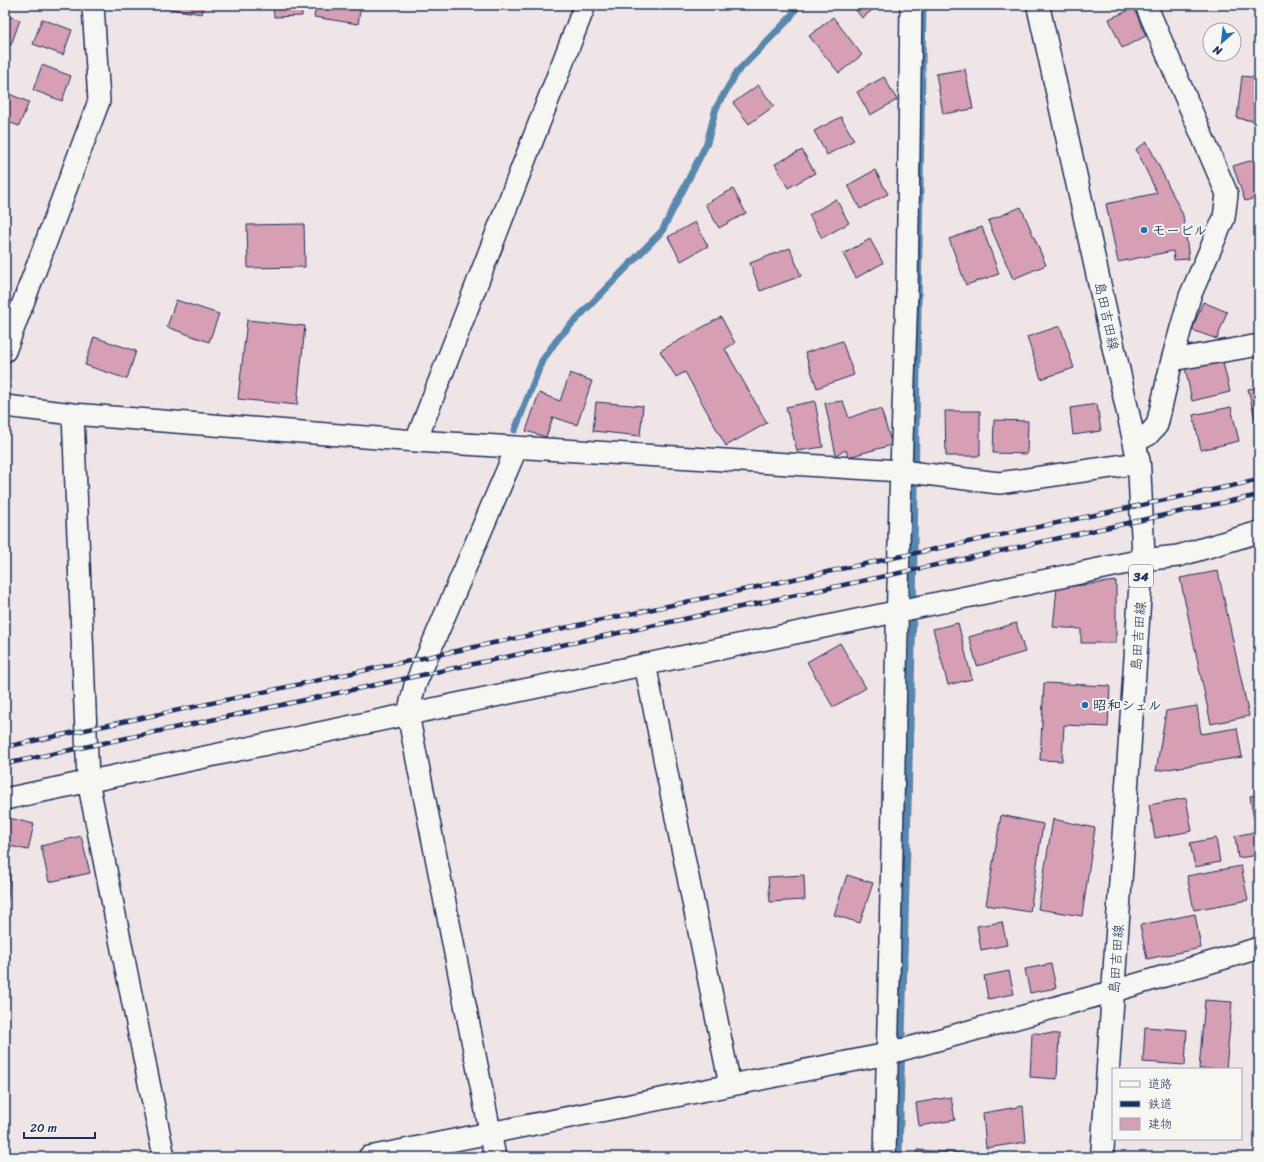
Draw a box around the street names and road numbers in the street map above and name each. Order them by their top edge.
street label: 島田吉田線 [1087,279,1126,353]
road number: 34 [1129,565,1153,587]
street label: 島田吉田線 [1124,600,1153,672]
street label: 島田吉田線 [1102,923,1131,995]

